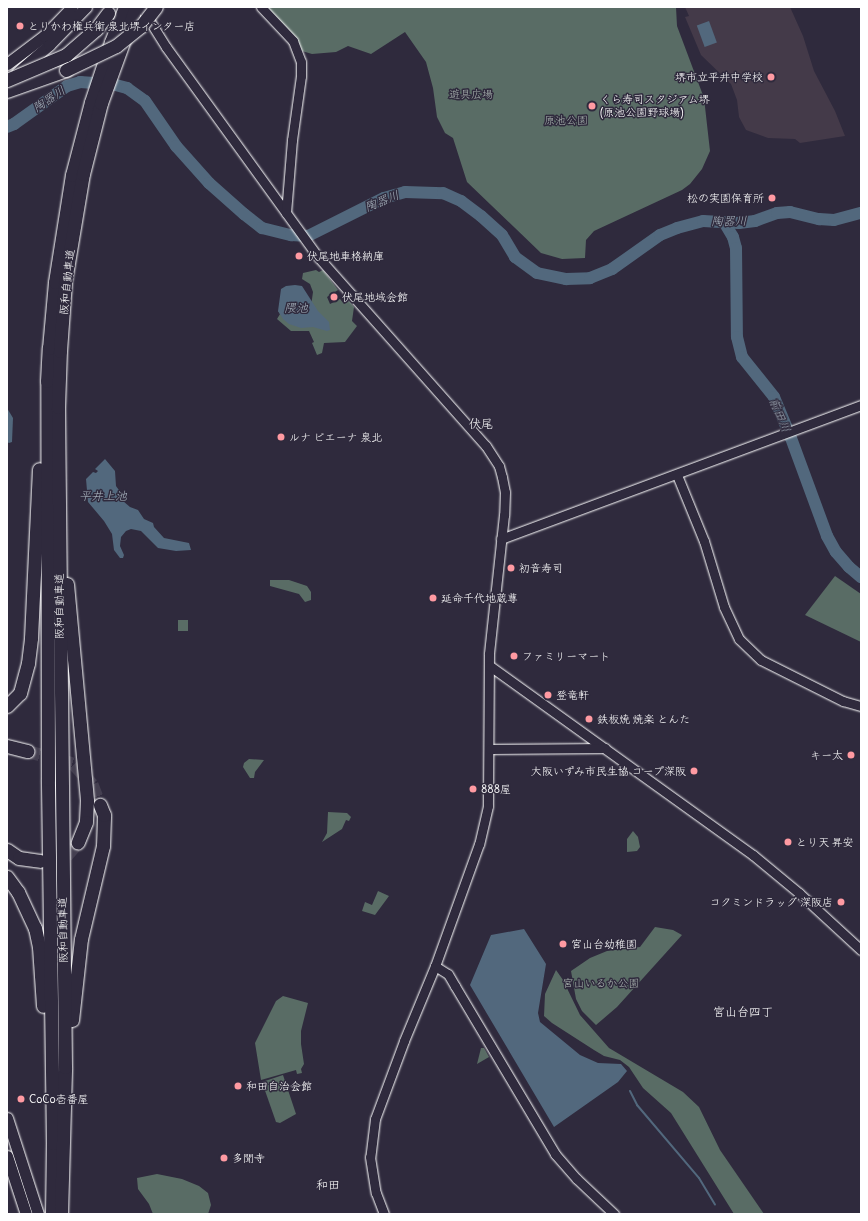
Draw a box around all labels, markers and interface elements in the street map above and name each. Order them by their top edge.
place label: とりかわ権兵衛 泉北堺インター店 [28,19,196,33]
marker: とりかわ権兵衛 泉北堺インター店 [15,21,25,31]
place label: 堺市立平井中学校 [675,70,763,84]
marker: 堺市立平井中学校 [766,72,776,82]
water label: 陶器川 [30,83,68,115]
park label: 遊具広場 [449,87,493,101]
place label: くら寿司スタジアム堺 (原池公園野球場) [600,93,710,119]
marker: くら寿司スタジアム堺 (原池公園野球場) [587,101,597,111]
park label: 原池公園 [544,113,588,127]
water label: 陶器川 [363,188,401,214]
place label: 松の実園保育所 [687,191,764,205]
marker: 松の実園保育所 [767,193,777,203]
water label: 陶器川 [711,213,747,229]
street label: 阪和自動車道 [57,248,77,316]
place label: 伏尾地車格納庫 [307,249,384,263]
marker: 伏尾地車格納庫 [294,251,304,261]
place label: 伏尾地域会館 [342,290,408,304]
marker: 伏尾地域会館 [329,292,339,302]
water label: 隈池 [284,301,308,315]
water label: 前田川 [766,396,794,434]
district label: 伏尾 [469,417,493,431]
place label: ルナ ピエーナ 泉北 [289,430,382,444]
marker: ルナ ピエーナ 泉北 [276,432,286,442]
water label: 平井上池 [79,489,127,503]
place label: 初音寿司 [519,561,563,575]
marker: 初音寿司 [506,563,516,573]
street label: 阪和自動車道 [52,573,66,639]
place label: 延命千代地蔵尊 [441,591,518,605]
marker: 延命千代地蔵尊 [428,593,438,603]
place label: ファミリーマート [522,649,610,663]
marker: ファミリーマート [509,651,519,661]
place label: 登竜軒 [556,688,589,702]
marker: 登竜軒 [543,690,553,700]
place label: 鉄板焼 焼楽 とんた [597,712,690,726]
marker: 鉄板焼 焼楽 とんた [584,714,594,724]
place label: キー太 [810,748,843,762]
marker: キー太 [846,750,856,760]
place label: 大阪いずみ市民生協 コープ深阪 [529,764,686,778]
marker: 大阪いずみ市民生協 コープ深阪 [689,766,699,776]
place label: 888屋 [481,782,511,796]
marker: 888屋 [468,784,478,794]
place label: とり天 昇安 [796,835,854,849]
marker: とり天 昇安 [783,837,793,847]
place label: コクミンドラッグ 深阪店 [709,895,833,909]
street label: 阪和自動車道 [56,897,70,963]
marker: コクミンドラッグ 深阪店 [836,897,846,907]
place label: 宮山台幼稚園 [571,937,637,951]
marker: 宮山台幼稚園 [558,939,568,949]
park label: 宮山いるか公園 [563,976,639,990]
district label: 宮山台四丁 [713,1005,773,1019]
place label: 和田自治会館 [246,1079,312,1093]
marker: 和田自治会館 [233,1081,243,1091]
place label: CoCo壱番屋 [29,1092,89,1106]
marker: CoCo壱番屋 [16,1094,26,1104]
place label: 多聞寺 [232,1151,265,1165]
marker: 多聞寺 [219,1153,229,1163]
district label: 和田 [316,1178,340,1192]

